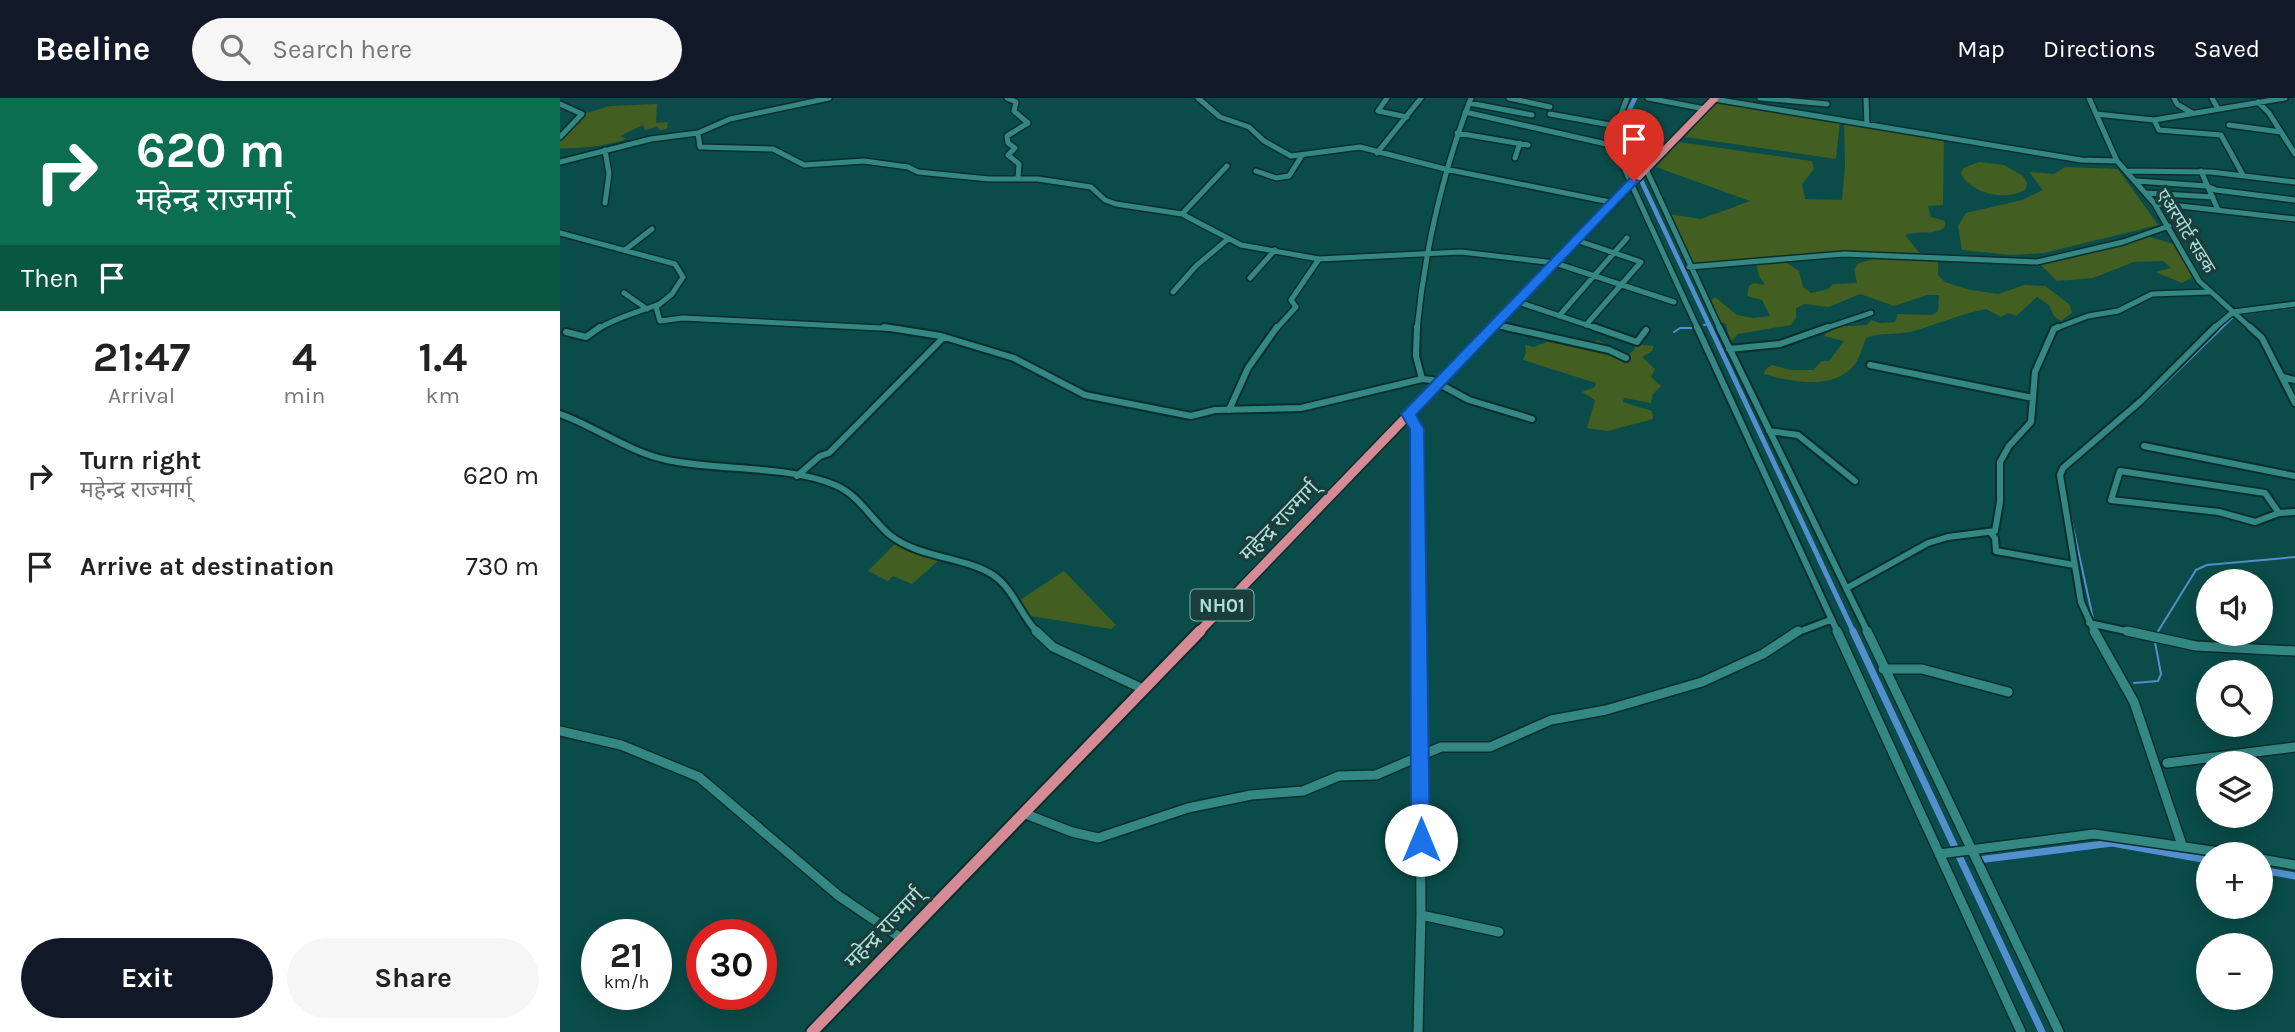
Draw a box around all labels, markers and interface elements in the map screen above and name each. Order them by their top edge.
search box [192,18,682,81]
text: Beeline [35,30,150,68]
icon: search [216,30,254,68]
text: Search here [272,34,412,65]
text: Map [1957,35,2005,63]
text: Directions [2043,35,2156,63]
text: Saved [2194,35,2260,63]
pin [1604,109,1664,181]
icon: arrive [1615,120,1653,158]
text: 620 m [136,122,285,179]
icon: right [21,126,112,217]
text: महेन्द्र राज्मार्ग् [136,181,292,218]
street label: एअरपोर्ट सडक [2152,185,2221,278]
icon: arrive [93,259,131,297]
text: Then [21,263,79,294]
text: 21:47 [93,332,190,382]
text: 4 [292,332,317,382]
text: 1.4 [418,332,467,382]
text: Arrival [108,382,175,409]
text: min [283,382,325,409]
text: km [425,382,460,409]
text: Turn right [80,445,201,476]
icon: right [21,457,59,495]
text: 620 m [463,460,539,491]
street label: महेन्द्र राज्मार्ग् [1235,474,1326,567]
text: महेन्द्र राज्मार्ग् [80,476,192,503]
icon: arrive [21,548,59,586]
text: Arrive at destination [80,551,334,582]
text: 730 m [466,551,539,582]
map controls [2196,569,2273,1010]
button: sound [2196,569,2273,646]
road number: NH01 [1190,590,1254,620]
button: search [2196,660,2273,737]
button: layers [2196,751,2273,828]
position arrow [1384,803,1458,877]
button: + [2196,842,2273,919]
street label: महेन्द्र राज्मार्ग् [840,881,931,974]
speed limit sign: 30 [686,919,777,1010]
button: − [2196,933,2273,1010]
text: 21 [610,935,643,976]
button: Exit [21,938,273,1018]
button: Share [287,938,539,1018]
text: km/h [604,971,649,993]

